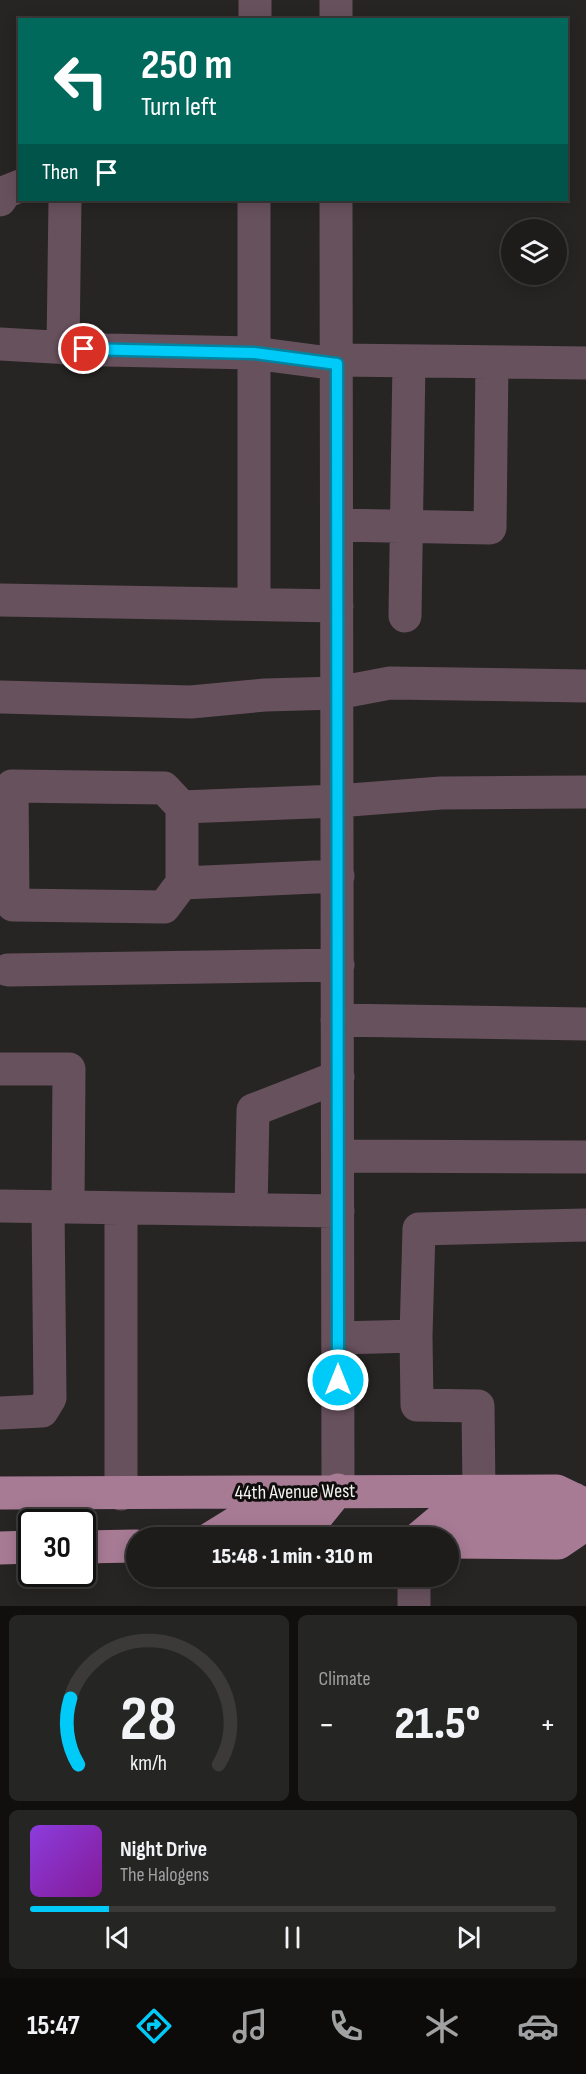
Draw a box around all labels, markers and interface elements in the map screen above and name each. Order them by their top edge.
text: 250 m [141,40,232,91]
icon: left [42,42,120,120]
text: Turn left [141,91,217,123]
icon: arrive [90,156,123,189]
text: Then [42,159,78,186]
map controls [501,219,567,285]
button: layers [501,219,567,285]
pin [58,323,109,374]
icon: arrive [67,332,100,365]
position arrow [306,1348,370,1412]
street label: 44th Avenue West [234,1479,356,1505]
speed limit sign: 30 [18,1509,96,1587]
text: 15:48 · 1 min · 310 m [212,1543,373,1570]
text: Climate [319,1667,371,1691]
text: 28 [120,1683,177,1758]
text: 21.5° [394,1697,480,1752]
text: − [319,1705,335,1745]
text: + [540,1705,556,1745]
text: km/h [130,1751,167,1776]
text: Night Drive [120,1836,207,1863]
text: The Halogens [120,1863,209,1887]
icon: previous [101,1921,134,1954]
icon: pause [276,1921,309,1954]
icon: next [452,1921,485,1954]
icon: directions [133,2005,175,2047]
icon: music [229,2005,271,2047]
icon: phone [325,2005,367,2047]
icon: climate [421,2005,463,2047]
icon: car [517,2005,559,2047]
text: 15:47 [27,2010,79,2042]

